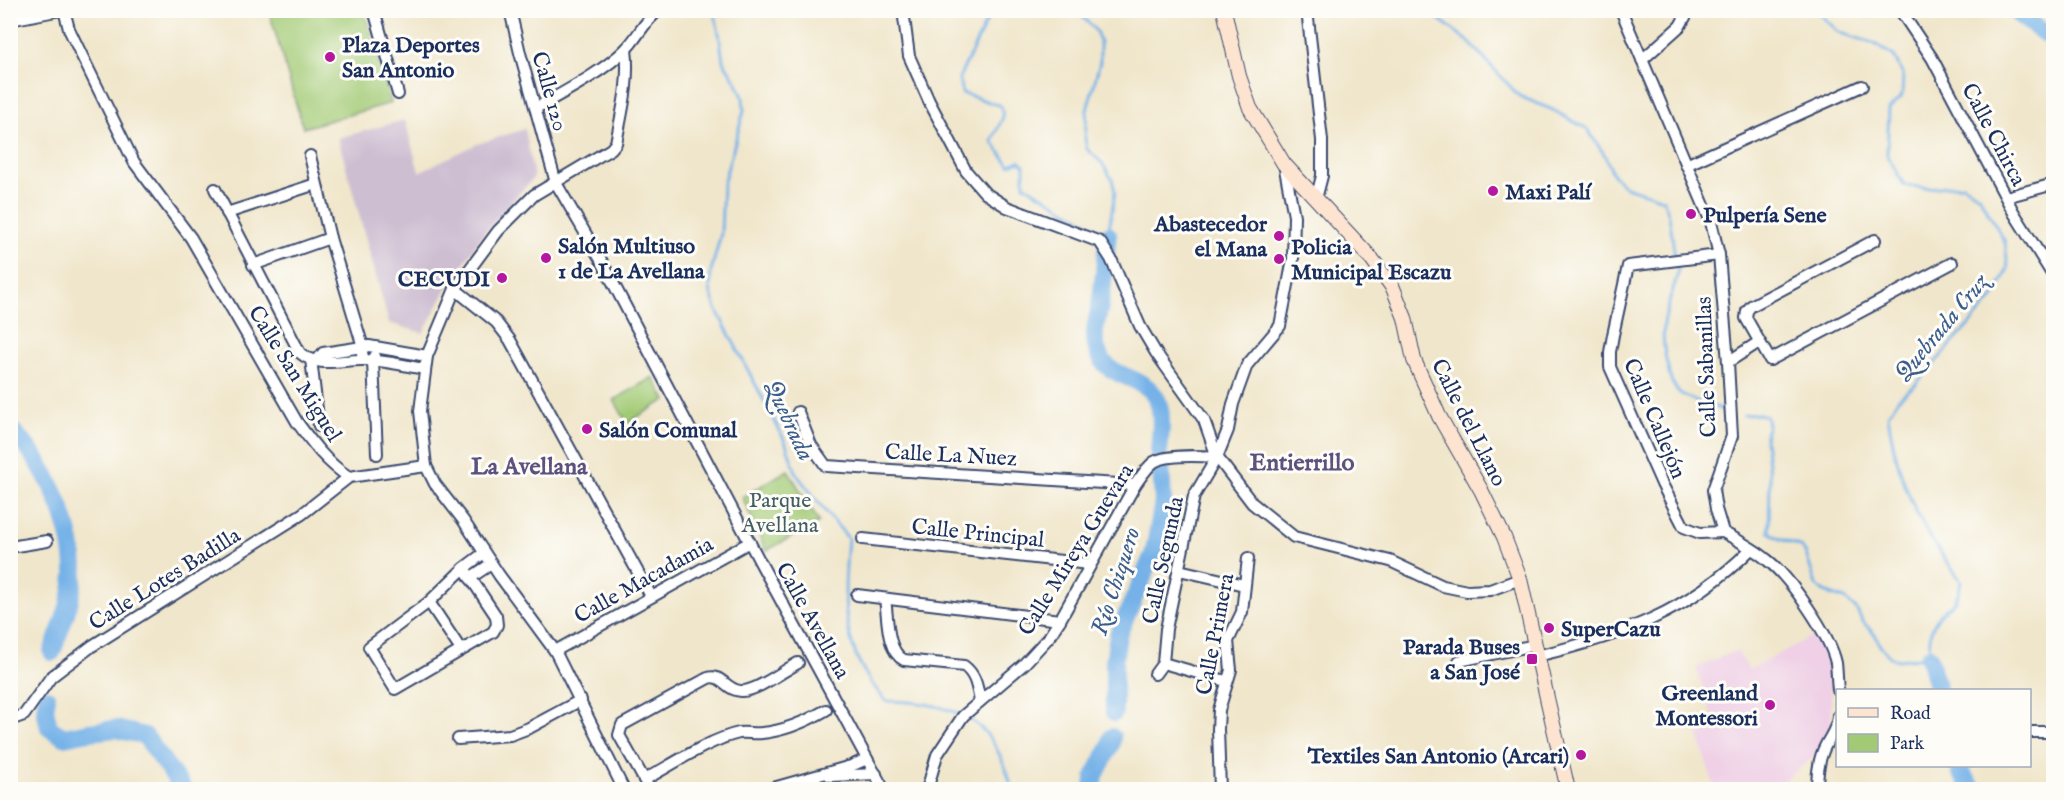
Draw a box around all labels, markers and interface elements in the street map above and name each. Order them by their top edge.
place label: Plaza Deportes San Antonio [342,32,480,85]
street label: Calle 120 [524,49,574,135]
marker: Plaza Deportes San Antonio [323,50,337,64]
street label: Calle Chirca [1954,79,2032,192]
place label: Maxi Palí [1505,179,1593,207]
marker: Maxi Palí [1486,184,1500,198]
place label: Pulpería Sene [1703,202,1827,230]
marker: Pulpería Sene [1684,207,1698,221]
place label: Abastecedor el Mana [1153,211,1268,264]
marker: Abastecedor el Mana [1272,229,1286,243]
place label: Salón Multiuso 1 de La Avellana [558,233,705,286]
place label: Policia Municipal Escazu [1291,234,1452,287]
marker: Salón Multiuso 1 de La Avellana [539,251,553,265]
marker: Policia Municipal Escazu [1272,252,1286,266]
place label: CECUDI [398,266,491,294]
water label: Quebrada Cruz [1888,266,1998,388]
marker: CECUDI [495,271,509,285]
street label: Calle Sabanillas [1691,296,1723,438]
street label: Calle San Miguel [241,301,347,447]
street label: Calle del Llano [1424,354,1512,492]
street label: Calle Callejón [1616,354,1692,483]
water label: Quebrada [756,375,821,466]
place label: Salón Comunal [599,417,738,445]
marker: Salón Comunal [580,422,594,436]
street label: Calle La Nuez [884,439,1018,473]
district label: Entierrillo [1250,448,1355,479]
district label: La Avellana [471,452,588,483]
street label: Calle Mireya Guevara [1012,458,1141,641]
park label: Parque Avellana [741,487,819,540]
street label: Calle Segunda [1137,494,1191,627]
street label: Calle Principal [910,513,1045,555]
street label: Calle Lotes Badilla [84,522,246,637]
water label: Río Chiquero [1084,524,1148,639]
street label: Calle Macadamia [569,531,719,631]
street label: Calle Avellana [769,558,856,685]
street label: Calle Primera [1190,571,1242,698]
place label: SuperCazu [1561,616,1661,644]
marker: SuperCazu [1542,621,1556,635]
place label: Parada Buses a San José [1403,634,1520,687]
marker: Parada Buses a San José [1525,652,1539,666]
place label: Greenland Montessori [1655,680,1759,733]
legend [1836,689,2031,767]
marker: Greenland Montessori [1763,698,1777,712]
text: Road [1890,703,1931,726]
text: Park [1890,733,1925,756]
place label: Textiles San Antonio (Arcari) [1307,743,1569,771]
marker: Textiles San Antonio (Arcari) [1574,748,1588,762]

